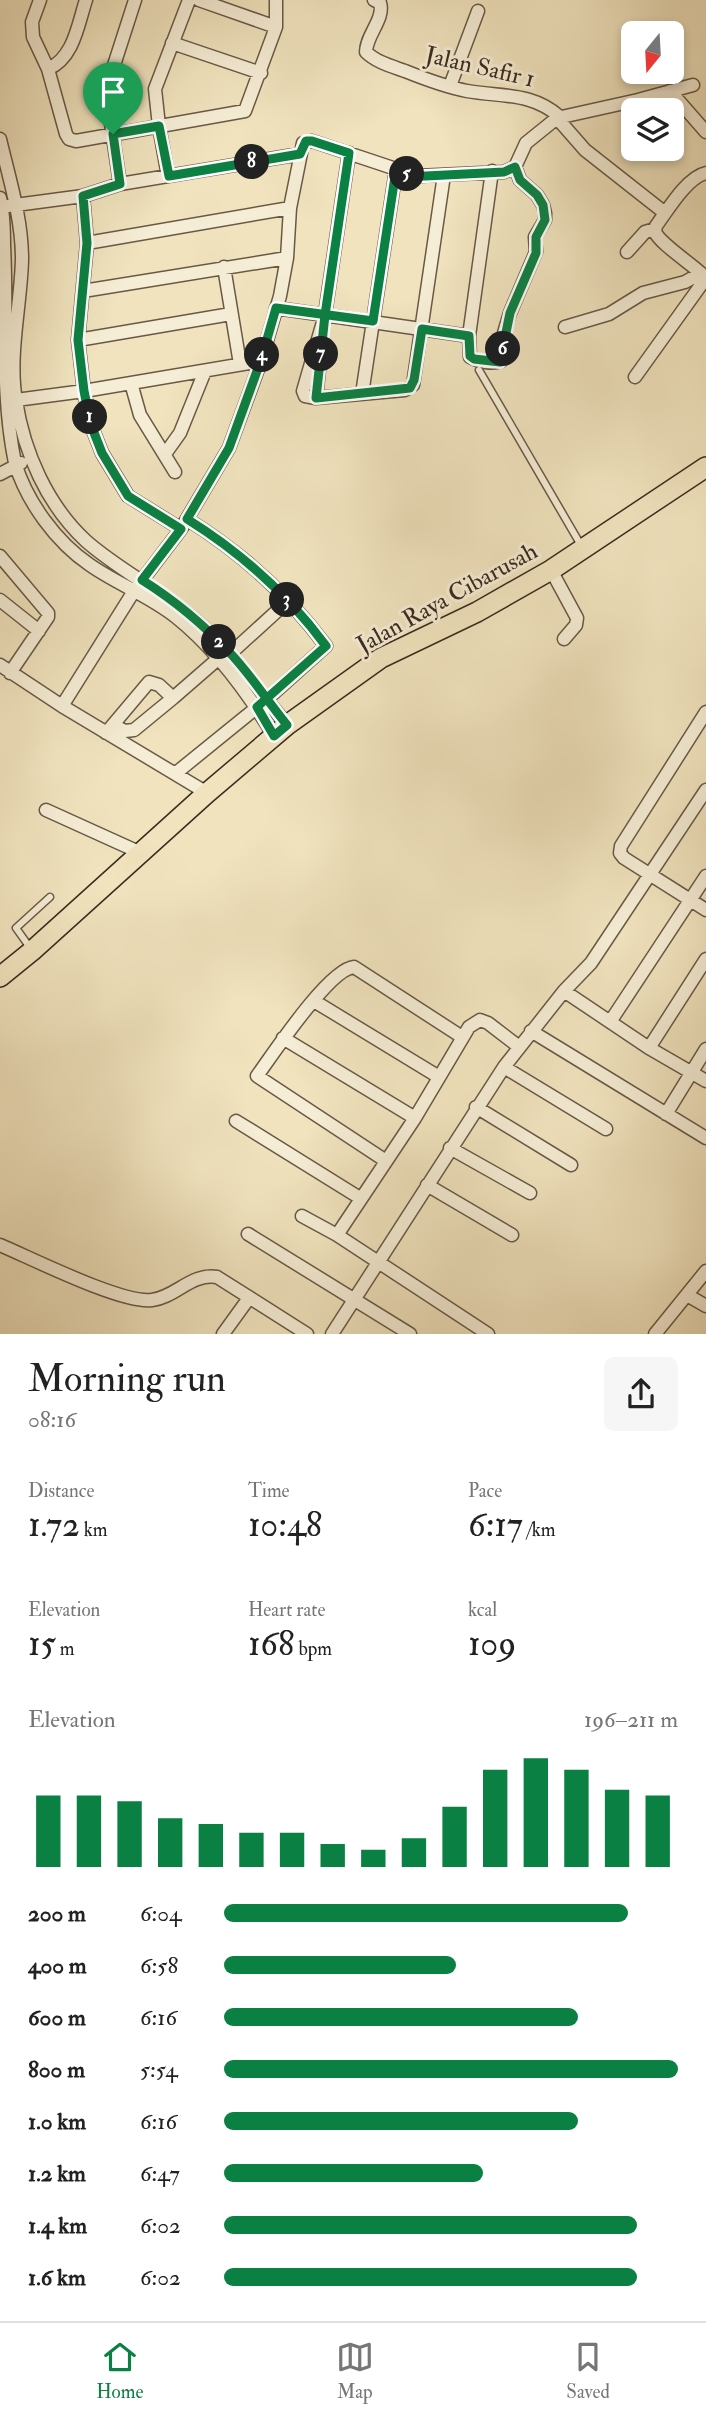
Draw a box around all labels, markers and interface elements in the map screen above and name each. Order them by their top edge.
north arrow [621,21,684,84]
map controls [621,21,684,161]
street label: Jalan Safir 1 [421,39,538,95]
pin [83,62,143,134]
icon: arrive [94,73,132,111]
button: layers [621,98,684,161]
pin: 8 [234,144,270,180]
text: 8 [247,149,256,173]
pin: 5 [390,156,424,192]
text: 5 [402,161,411,185]
pin: 6 [486,332,520,366]
pin: 7 [304,336,338,372]
text: 6 [498,336,507,360]
pin: 4 [244,338,280,372]
text: 7 [316,341,325,365]
text: 4 [256,342,267,366]
pin: 1 [72,400,108,434]
text: 1 [86,404,93,428]
street label: Jalan Raya Cibarusah [350,535,543,661]
pin: 3 [270,582,304,618]
text: 3 [283,587,290,611]
pin: 2 [202,624,236,660]
text: 2 [214,629,223,653]
text: Morning run [28,1355,226,1403]
button: share [604,1357,678,1431]
text: 08:16 [28,1405,76,1434]
text: Distance [28,1479,94,1503]
text: Time [248,1479,290,1503]
text: Pace [468,1479,502,1503]
text: 1.72 [28,1503,80,1547]
text: 10:48 [248,1503,322,1547]
text: 6:17 [468,1503,523,1547]
text: km [80,1518,108,1542]
text: /km [523,1518,556,1542]
text: Elevation [28,1598,100,1622]
text: Heart rate [248,1598,325,1622]
text: kcal [468,1598,497,1622]
text: 15 [28,1622,56,1666]
text: 168 [248,1622,294,1666]
text: 109 [468,1622,516,1666]
text: m [56,1637,75,1661]
text: bpm [294,1637,332,1661]
text: Elevation [28,1705,116,1734]
text: 196–211 m [584,1705,678,1734]
text: 200 m [28,1899,86,1928]
text: 6:04 [140,1899,181,1928]
text: 400 m [28,1951,87,1980]
text: 6:58 [140,1951,178,1980]
text: 600 m [28,2003,86,2032]
text: 6:16 [140,2003,177,2032]
text: 800 m [28,2055,85,2084]
text: 5:54 [140,2055,178,2084]
text: 1.0 km [28,2107,86,2136]
text: 6:16 [140,2107,177,2136]
text: 1.2 km [28,2159,86,2188]
text: 6:47 [140,2159,180,2188]
text: 1.4 km [28,2211,87,2240]
text: 6:02 [140,2211,181,2240]
text: 1.6 km [28,2263,86,2292]
text: 6:02 [140,2263,181,2292]
tab: Home [96,2338,143,2404]
tab: Map [336,2338,374,2404]
tab: Saved [566,2338,610,2404]

